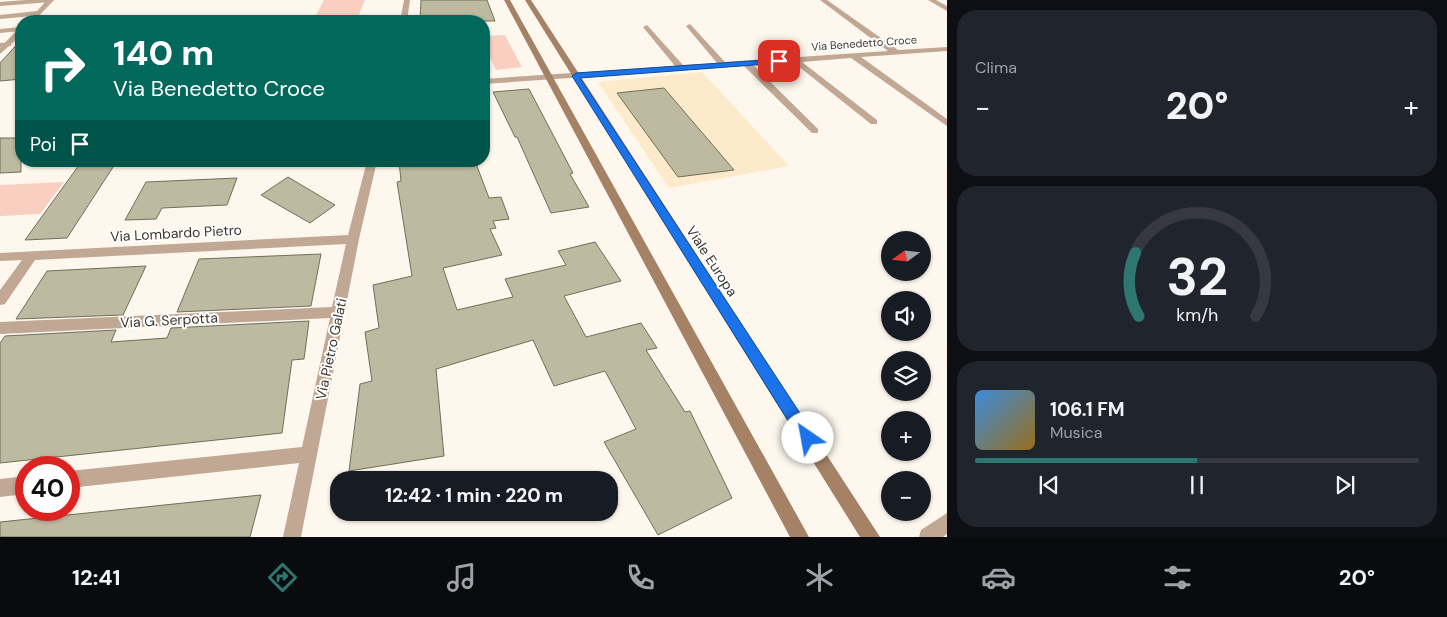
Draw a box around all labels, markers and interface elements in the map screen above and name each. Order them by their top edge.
text: 140 m [113,30,214,76]
street label: Via Benedetto Croce [811,32,917,54]
icon: right [30,35,95,100]
pin [758,40,800,82]
icon: arrive [765,47,793,75]
text: Clima [975,57,1017,78]
text: Via Benedetto Croce [113,74,325,103]
text: 20° [1166,81,1228,131]
text: − [975,89,990,126]
text: + [1404,89,1419,126]
icon: arrive [66,130,94,158]
text: Poi [30,132,56,157]
street label: Via Lombardo Pietro [110,221,242,245]
street label: Viale Europa [682,222,742,300]
north arrow [881,231,931,281]
map controls [881,231,931,521]
text: 32 [1166,243,1228,311]
button: sound [881,291,931,341]
street label: Via Pietro Galati [311,297,351,401]
text: km/h [1176,303,1218,327]
street label: Via G. Serpotta [120,308,218,332]
button: layers [881,351,931,401]
text: 106.1 FM [1050,397,1125,422]
position arrow [781,411,833,463]
button: + [881,411,931,461]
text: Musica [1050,422,1102,443]
speed limit sign: 40 [15,456,80,521]
button: − [881,471,931,521]
icon: previous [1035,471,1063,499]
icon: pause [1183,471,1211,499]
icon: next [1331,471,1359,499]
text: 12:42 · 1 min · 220 m [385,483,563,508]
icon: directions [265,560,300,595]
icon: music [444,560,479,595]
icon: phone [623,560,658,595]
icon: climate [802,560,837,595]
icon: car [981,560,1016,595]
icon: filters [1160,560,1195,595]
text: 12:41 [72,563,121,592]
text: 20° [1339,563,1375,592]

